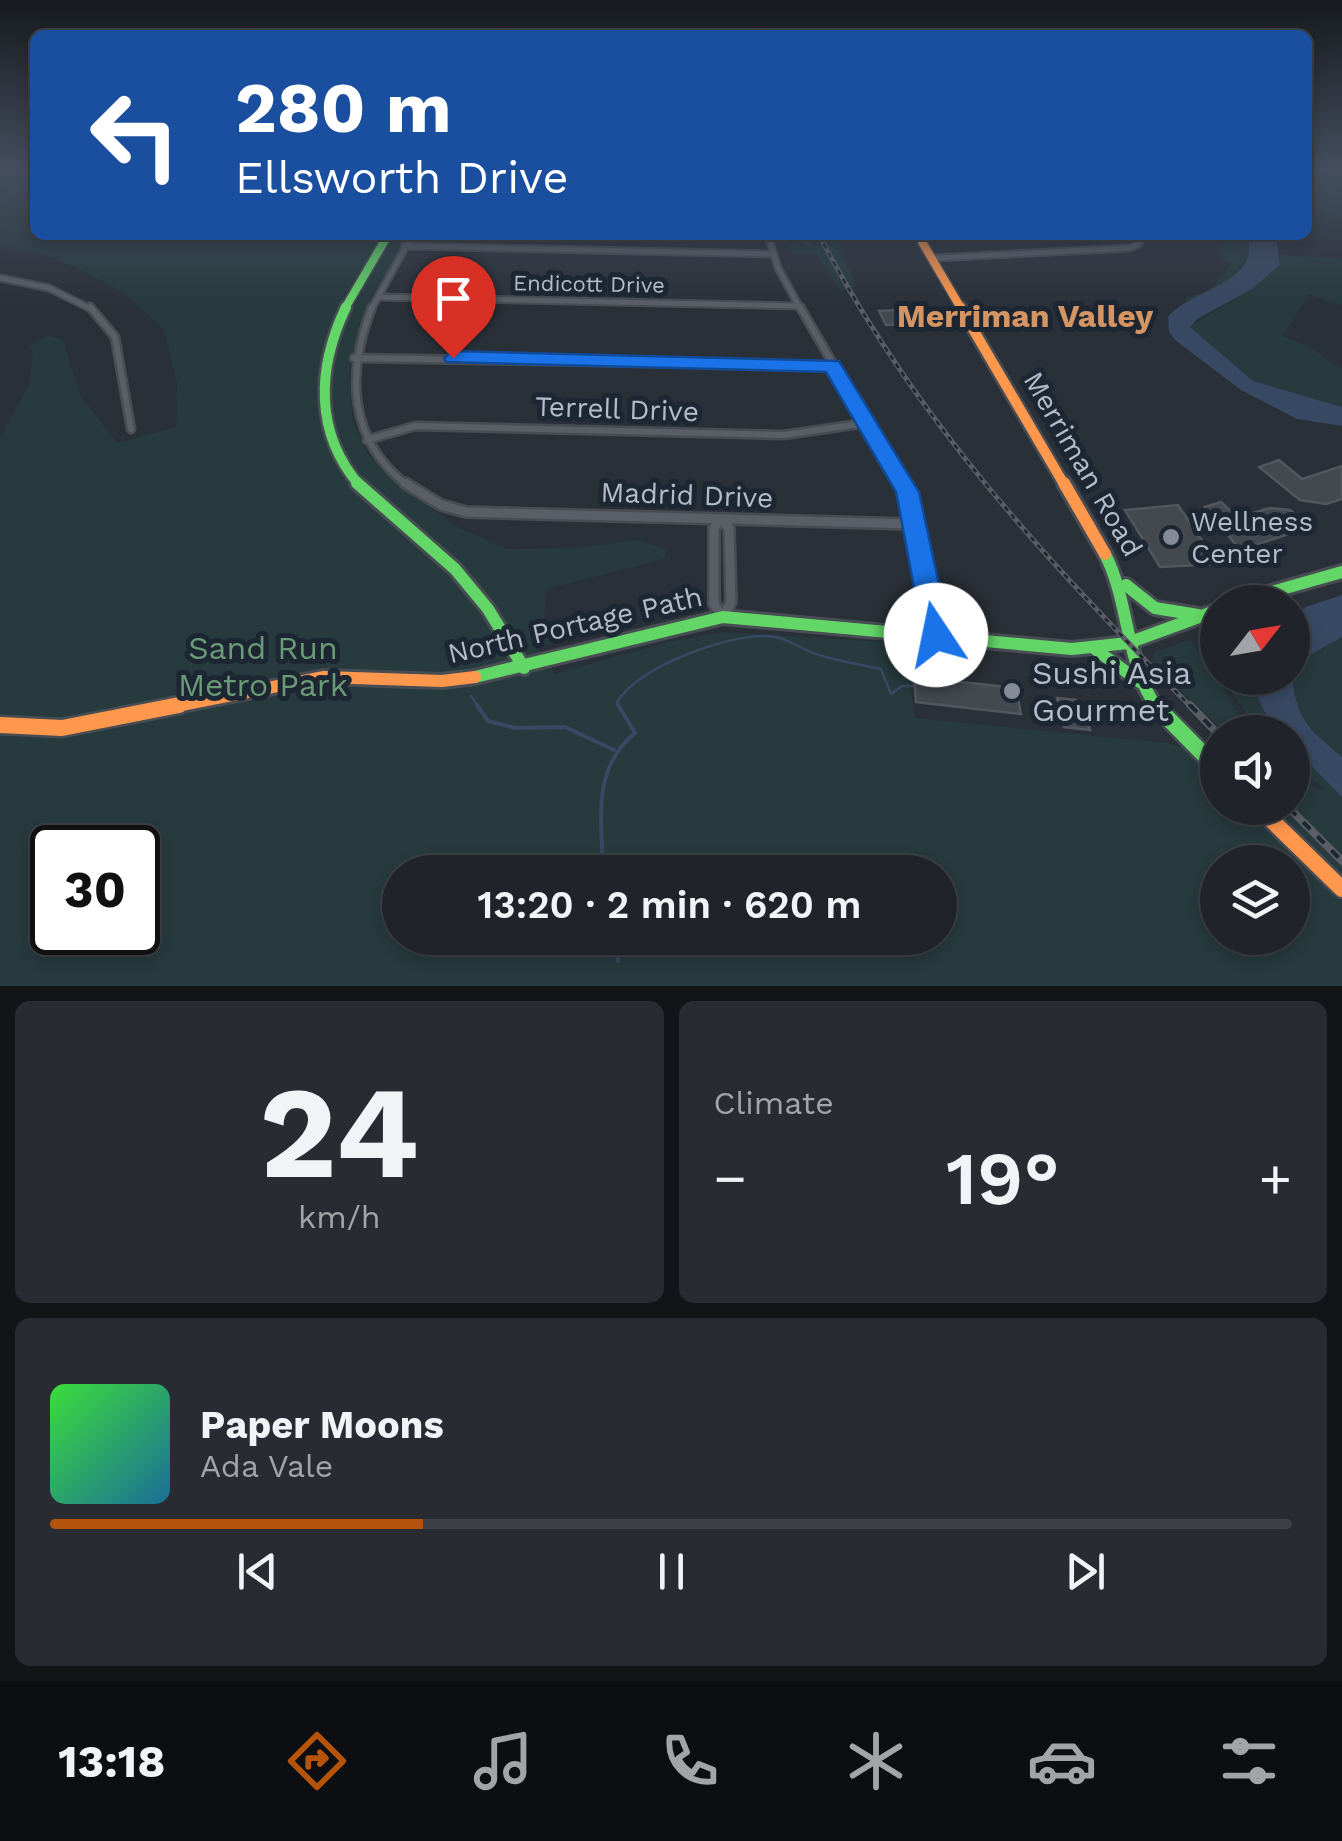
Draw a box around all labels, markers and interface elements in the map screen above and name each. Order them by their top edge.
text: 280 m [235,67,452,149]
icon: left [70,70,200,200]
text: Ellsworth Drive [235,151,569,204]
pin [411,256,496,359]
street label: Endicott Drive [513,270,665,298]
icon: arrive [426,271,481,326]
district label: Merriman Valley [897,297,1154,335]
street label: Merriman Road [1017,366,1149,562]
street label: Terrell Drive [535,390,699,428]
street label: Madrid Drive [600,475,774,515]
place label: Wellness Center [1191,505,1313,570]
marker: Wellness Center [1160,526,1182,548]
street label: North Portage Path [445,580,705,670]
position arrow [884,583,988,687]
north arrow [1200,585,1310,695]
map controls [1200,585,1310,955]
park label: Sand Run Metro Park [178,629,348,704]
place label: Sushi Asia Gourmet [1032,654,1191,729]
marker: Sushi Asia Gourmet [1001,680,1023,702]
button: sound [1200,715,1310,825]
speed limit sign: 30 [30,825,160,955]
button: layers [1200,845,1310,955]
text: 13:20 · 2 min · 620 m [478,883,861,927]
text: 24 [259,1056,419,1209]
text: Climate [714,1084,834,1122]
text: 19° [946,1134,1060,1222]
text: − [714,1146,747,1210]
text: + [1259,1146,1292,1210]
text: km/h [298,1198,380,1236]
text: Paper Moons [200,1403,444,1447]
text: Ada Vale [200,1447,333,1485]
icon: previous [230,1544,285,1599]
icon: pause [644,1544,699,1599]
icon: next [1058,1544,1113,1599]
icon: directions [282,1726,352,1796]
icon: music [468,1726,538,1796]
icon: phone [655,1726,725,1796]
icon: climate [841,1726,911,1796]
icon: car [1027,1726,1097,1796]
icon: filters [1214,1726,1284,1796]
text: 13:18 [58,1735,165,1788]

